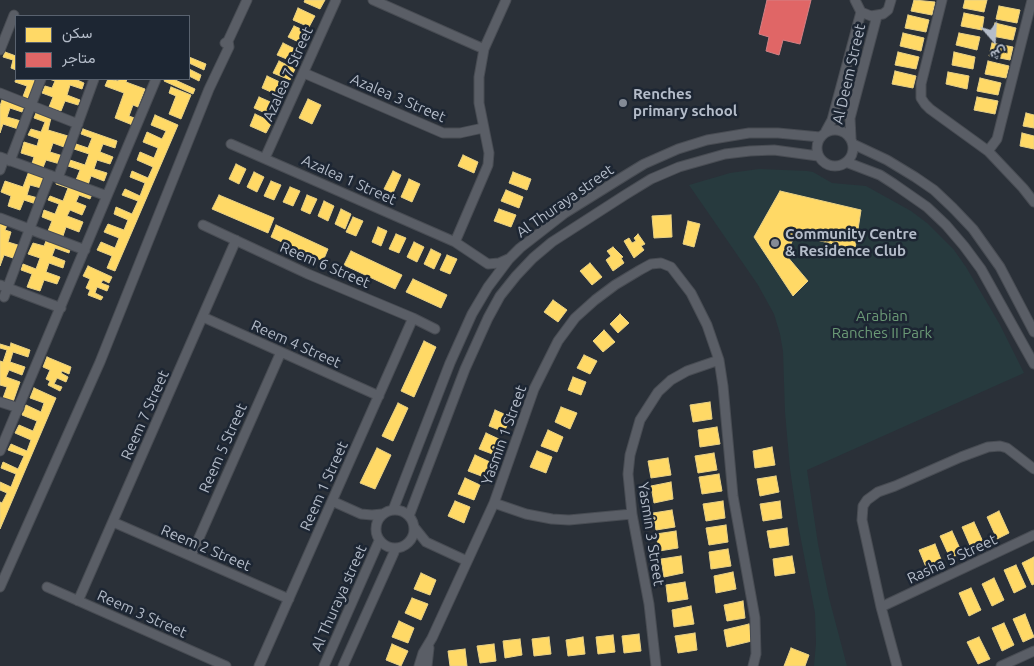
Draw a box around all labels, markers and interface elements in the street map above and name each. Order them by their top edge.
legend [15,15,190,80]
north arrow [969,15,1019,65]
street label: Al Deem Street [829,22,869,126]
text: سكن [62,24,92,41]
street label: Azalea 7 Street [259,24,317,124]
text: ش [988,44,1009,64]
text: متاجر [62,49,96,66]
street label: Azalea 3 Street [348,70,448,126]
place label: Renches primary school [633,85,737,120]
marker: Renches primary school [617,97,629,109]
street label: Azalea 1 Street [299,151,399,209]
street label: Al Thuraya street [513,161,617,241]
place label: Community Centre & Residence Club [785,225,917,260]
marker: Community Centre & Residence Club [769,237,781,249]
street label: Reem 6 Street [277,238,373,292]
park label: Arabian Ranches II Park [832,307,932,342]
street label: Reem 4 Street [248,316,344,372]
street label: Reem 7 Street [117,367,173,463]
street label: Yasmin 1 Street [478,383,530,487]
street label: Reem 5 Street [195,400,251,496]
street label: Reem 1 Street [296,438,352,534]
street label: Yasmin 3 Street [634,481,668,587]
street label: Reem 2 Street [158,521,254,575]
street label: Rasha 5 Street [904,530,1000,588]
street label: Al Thuraya street [307,542,371,654]
street label: Reem 3 Street [94,586,190,642]

